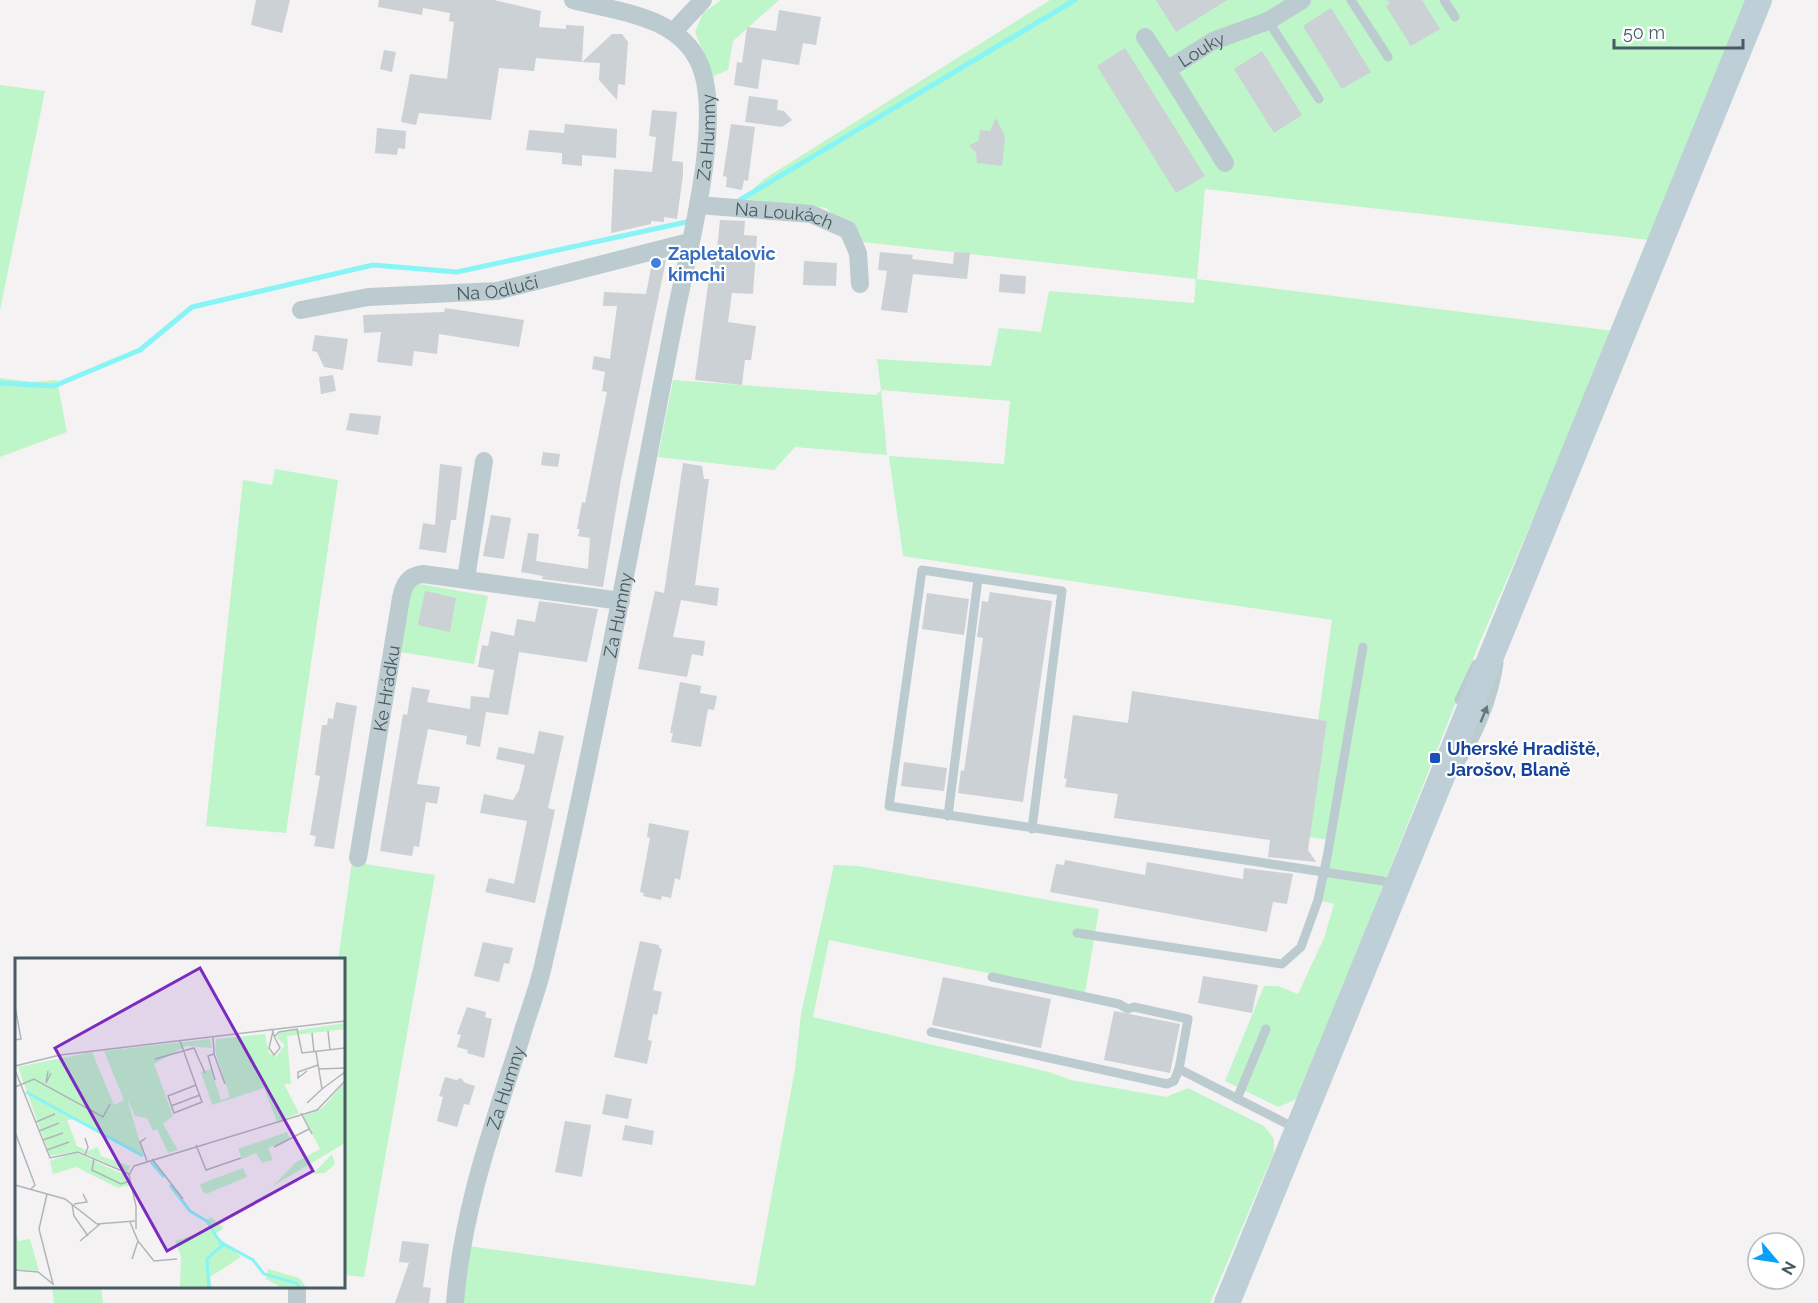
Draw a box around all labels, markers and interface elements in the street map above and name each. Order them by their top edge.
scale bar [1614,12,1743,50]
text: 50 m [1623,22,1665,43]
street label: Louky [1174,27,1228,71]
street label: Za Humny [692,93,719,182]
street label: Na Loukách [734,197,837,233]
place label: Zapletalovic kimchi [668,243,776,285]
marker: Zapletalovic kimchi [649,256,663,270]
street label: Na Odlučí [456,270,540,303]
street label: Za Humny [599,570,636,659]
street label: Ke Hrádku [369,644,404,733]
one-way arrow [1480,705,1489,723]
place label: Uherské Hradiště, Jarošov, Blaně [1447,738,1600,780]
marker: Uherské Hradiště, Jarošov, Blaně [1428,751,1442,765]
inset map [15,958,345,1288]
street label: Za Humny [482,1043,528,1132]
north arrow [1746,1231,1806,1291]
text: N [1777,1258,1800,1278]

